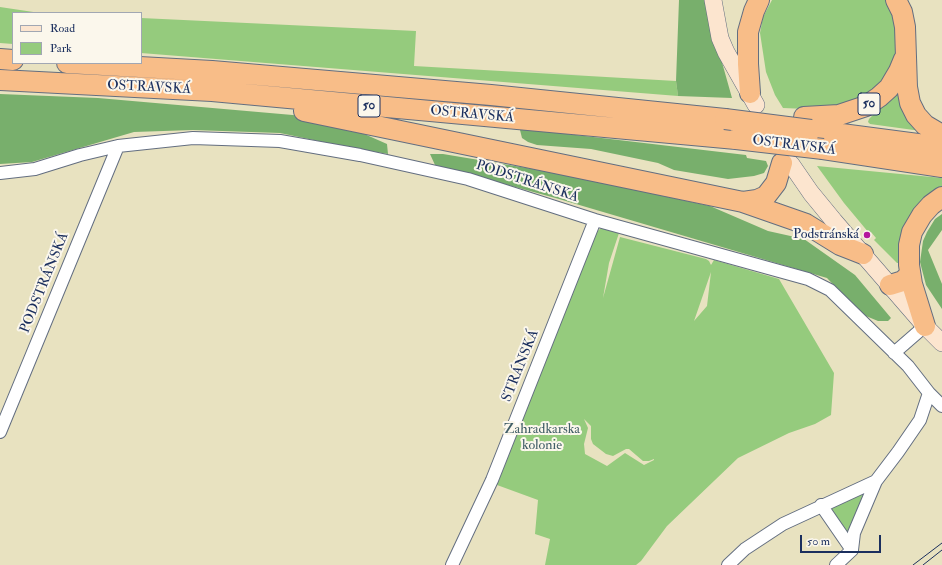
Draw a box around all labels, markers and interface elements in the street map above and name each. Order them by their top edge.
legend [12,12,142,64]
text: Road [50,21,75,36]
text: Park [50,41,72,56]
street label: OSTRAVSKÁ [107,77,191,99]
road number: 50 [858,93,880,115]
road number: 50 [358,95,380,117]
street label: OSTRAVSKÁ [429,103,515,127]
street label: OSTRAVSKÁ [751,133,837,159]
street label: PODSTRÁNSKÁ [474,157,580,207]
place label: Podstránská [793,227,859,243]
street label: PODSTRÁNSKÁ [17,230,73,336]
marker: Podstránská [862,230,872,240]
street label: STRÁNSKÁ [499,328,543,404]
park label: Zahradkarska kolonie [504,422,580,454]
scale bar [802,527,883,553]
text: 50 m [807,534,830,549]

